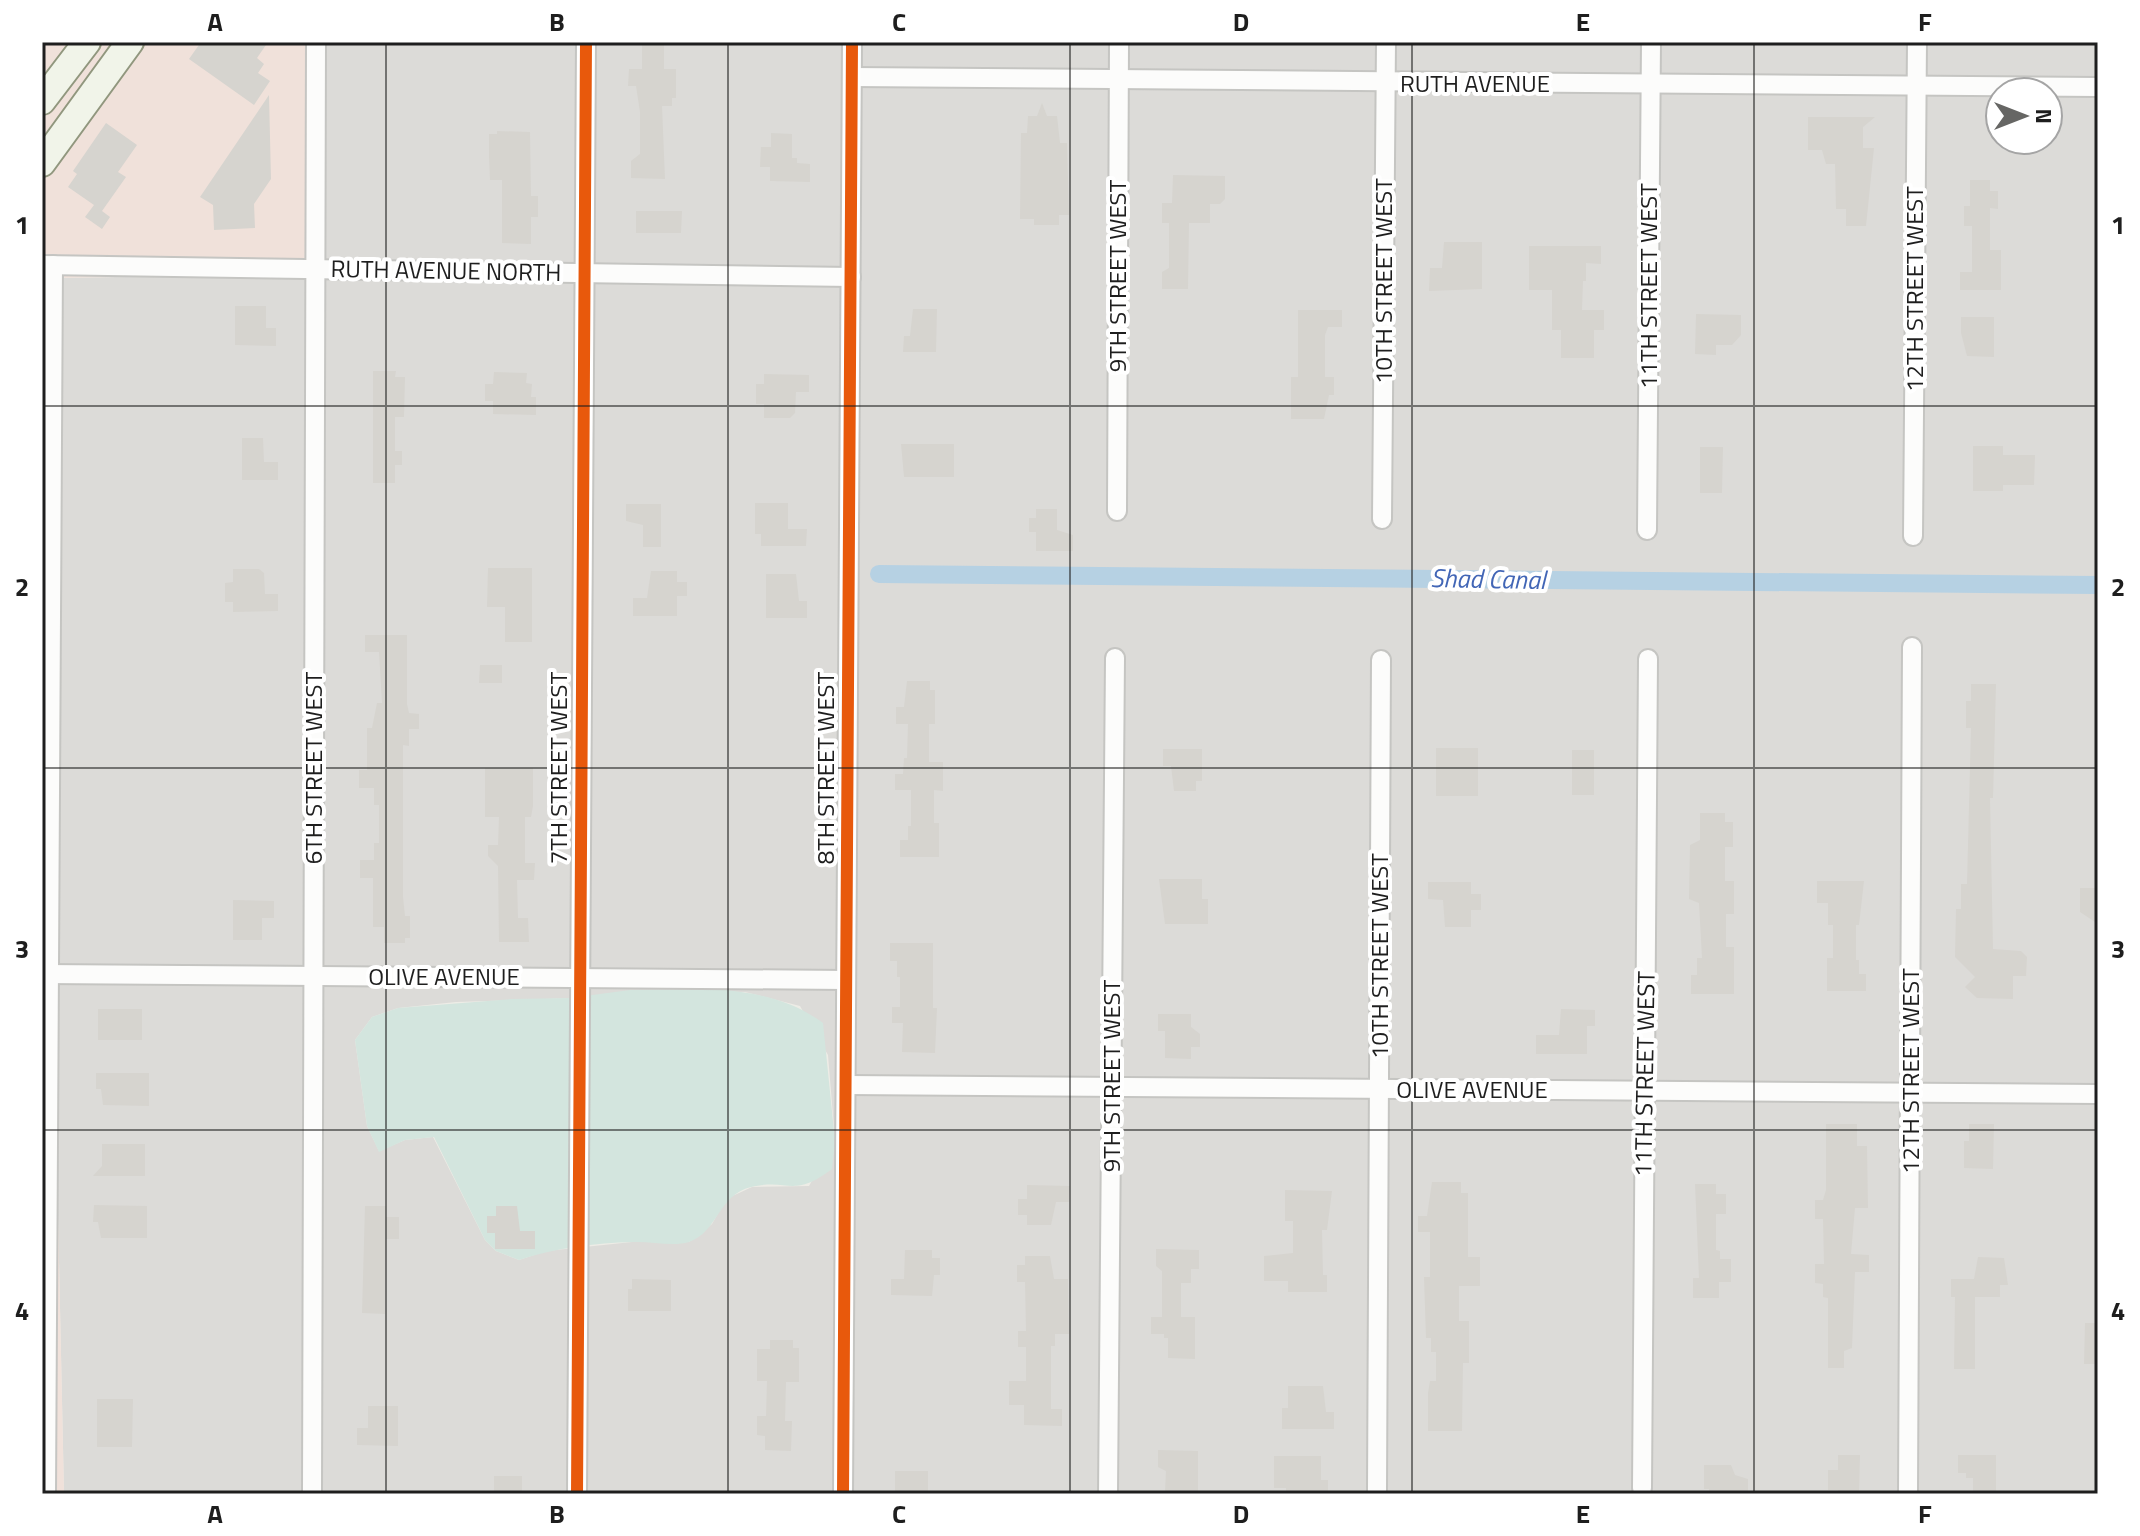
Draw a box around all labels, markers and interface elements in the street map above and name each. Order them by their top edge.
text: A [207,2,223,41]
text: B [549,2,565,41]
text: C [892,2,906,41]
text: D [1233,2,1249,41]
text: E [1576,2,1590,41]
text: F [1918,2,1932,41]
street label: RUTH AVENUE [1400,65,1550,101]
north arrow [1984,76,2064,156]
text: N [2027,108,2061,124]
street label: 10TH STREET WEST [1365,178,1401,384]
street label: 9TH STREET WEST [1099,179,1135,372]
street label: 11TH STREET WEST [1630,183,1666,389]
street label: 12TH STREET WEST [1896,186,1932,392]
text: 1 [15,205,29,244]
text: 1 [2111,205,2125,244]
street label: RUTH AVENUE NORTH [330,250,562,290]
water label: Shad Canal [1430,558,1549,599]
text: 2 [15,567,29,606]
text: 2 [2111,567,2125,606]
street label: 6TH STREET WEST [295,671,331,864]
street label: 7TH STREET WEST [540,671,576,864]
street label: 8TH STREET WEST [807,671,843,864]
street label: 10TH STREET WEST [1361,853,1397,1059]
text: 3 [15,929,29,968]
text: 3 [2111,929,2125,968]
street label: OLIVE AVENUE [368,958,520,994]
street label: 12TH STREET WEST [1892,968,1928,1174]
street label: 11TH STREET WEST [1624,970,1664,1177]
street label: 9TH STREET WEST [1093,979,1129,1172]
street label: OLIVE AVENUE [1396,1071,1548,1107]
text: 4 [15,1291,29,1330]
text: 4 [2111,1291,2125,1330]
text: A [207,1494,223,1533]
text: B [549,1494,565,1533]
text: C [892,1494,906,1533]
text: D [1233,1494,1249,1533]
text: E [1576,1494,1590,1533]
text: F [1918,1494,1932,1533]

